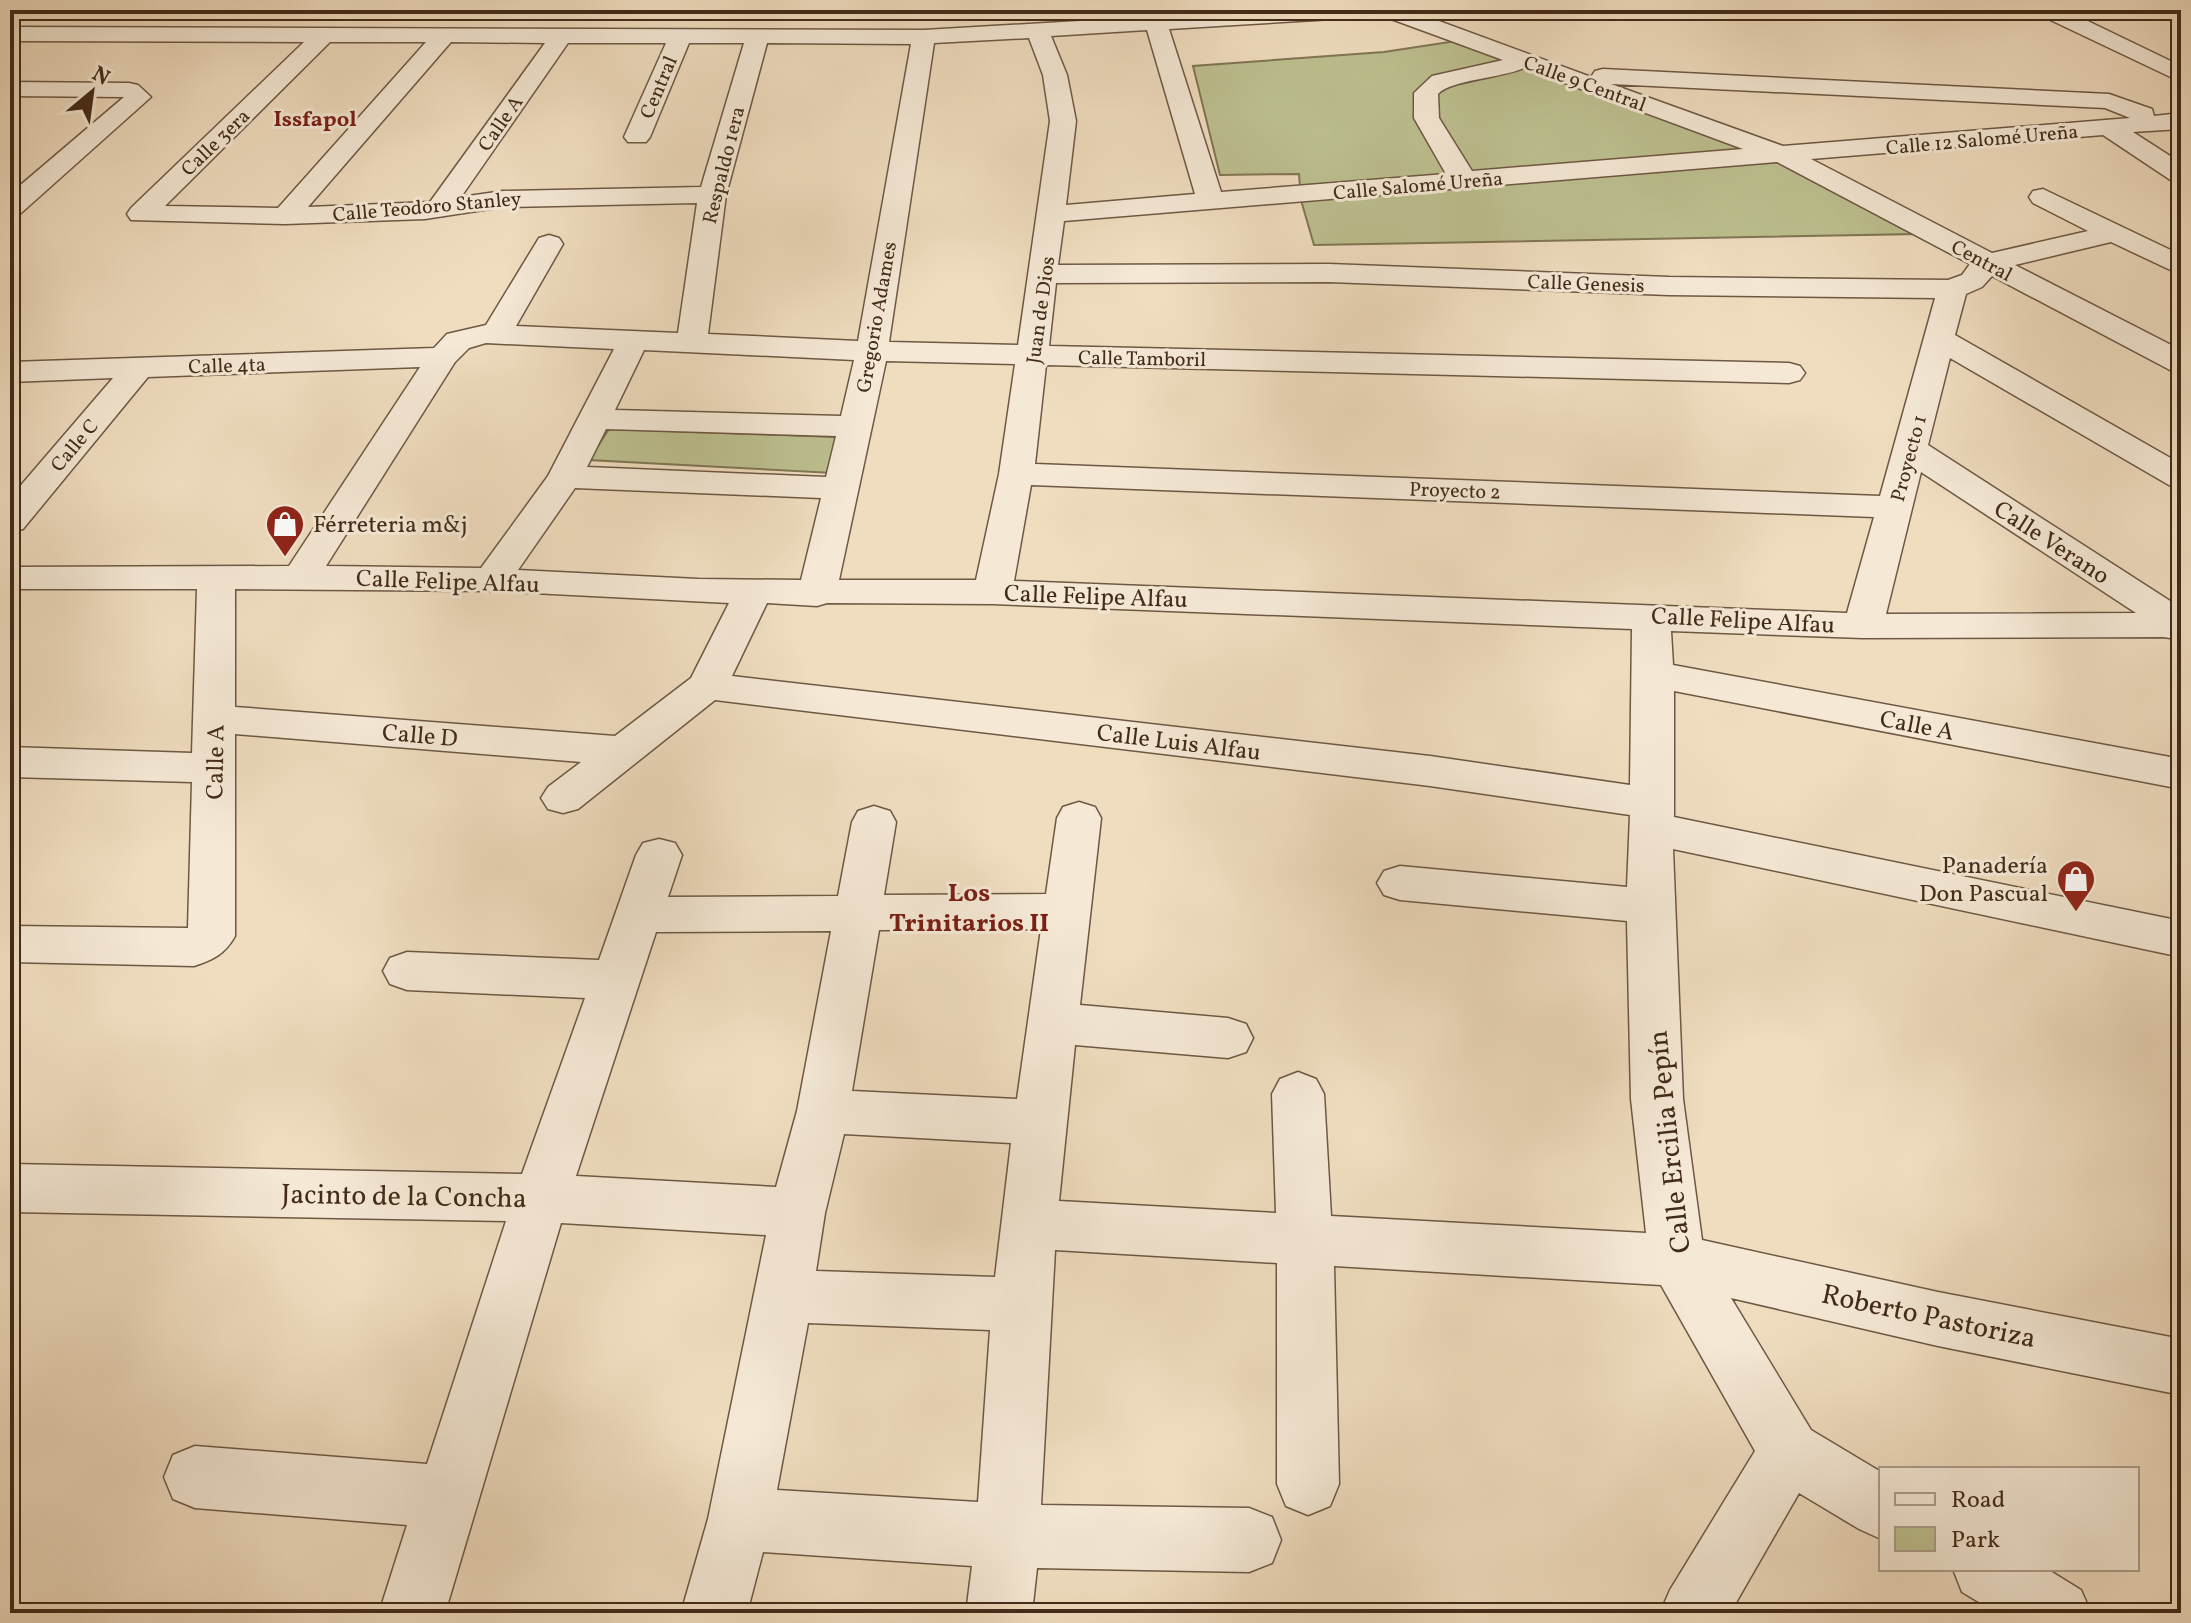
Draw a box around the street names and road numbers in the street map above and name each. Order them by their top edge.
street label: Calle 9 Central [1519,50,1650,120]
street label: Central [634,52,686,124]
street label: Calle A [472,90,531,158]
street label: Calle 3era [176,103,257,184]
street label: Respaldo 1era [697,104,753,227]
street label: Calle 12 Salomé Ureña [1885,119,2080,163]
street label: Calle Salomé Ureña [1332,166,1504,208]
street label: Calle Teodoro Stanley [332,186,523,230]
street label: Central [1945,234,2017,290]
street label: Gregorio Adames [851,240,905,395]
street label: Juan de Dios [1021,255,1063,366]
street label: Calle Genesis [1527,269,1645,301]
street label: Calle Tamboril [1078,345,1206,375]
street label: Calle 4ta [188,352,266,382]
street label: Proyecto 1 [1885,412,1935,505]
street label: Calle C [45,414,106,479]
street label: Proyecto 2 [1409,476,1501,508]
street label: Calle Verano [1986,493,2116,594]
street label: Calle Felipe Alfau [355,563,540,603]
street label: Calle Felipe Alfau [1003,578,1188,618]
street label: Calle Felipe Alfau [1650,600,1836,644]
street label: Calle A [1877,703,1957,751]
street label: Calle D [381,717,459,757]
street label: Calle Luis Alfau [1095,717,1263,771]
street label: Calle A [199,724,235,800]
street label: Calle Ercilia Pepín [1639,1028,1702,1255]
street label: Jacinto de la Concha [281,1176,527,1219]
street label: Roberto Pastoriza [1818,1276,2039,1359]

